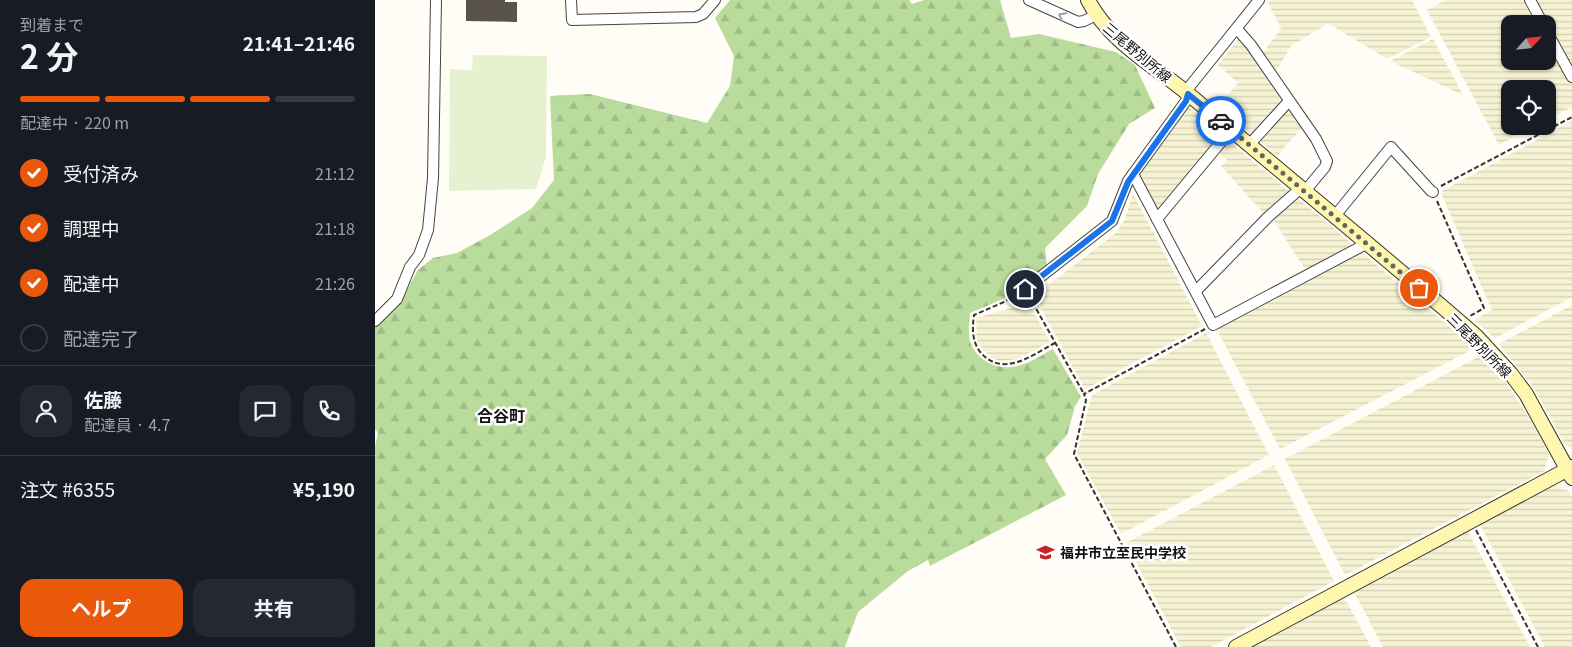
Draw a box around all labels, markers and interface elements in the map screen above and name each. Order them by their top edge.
text: 到着まで [20,12,84,36]
one-way arrow [1058,12,1067,22]
north arrow [1501,15,1556,70]
map controls [1501,15,1556,135]
street label: 三尾野別所線 [1099,17,1177,87]
text: 21:41–21:46 [243,29,355,56]
text: 2 分 [20,32,78,78]
button: locate [1501,80,1556,135]
courier [1196,96,1246,146]
icon: car [1207,107,1235,135]
text: 配達中 · 220 m [20,110,129,134]
icon: check [20,159,48,187]
text: 受付済み [63,159,139,186]
text: 21:12 [315,161,355,185]
icon: check [20,214,48,242]
text: 調理中 [63,214,120,241]
text: 21:18 [315,216,355,240]
pin [1398,267,1440,309]
pin [1004,268,1046,310]
icon: check [20,269,48,297]
text: 配達中 [63,269,120,296]
text: 21:26 [315,271,355,295]
icon: bag [1405,274,1433,302]
icon: home [1011,275,1039,303]
street label: 三尾野別所線 [1443,308,1517,382]
text: 配達完了 [63,324,139,351]
button: person [20,385,72,437]
text: 佐藤 [84,385,122,412]
button: chat [239,385,291,437]
button: phone [303,385,355,437]
district label: 合谷町 [477,403,525,427]
text: 配達員 · 4.7 [84,412,170,436]
text: 注文 #6355 [20,475,115,502]
text: ¥5,190 [293,475,355,502]
school or university icon: 福井市立至民中学校 [1036,542,1056,562]
place label: 福井市立至民中学校 [1060,542,1186,562]
button: ヘルプ [20,579,183,637]
button: 共有 [193,579,355,637]

